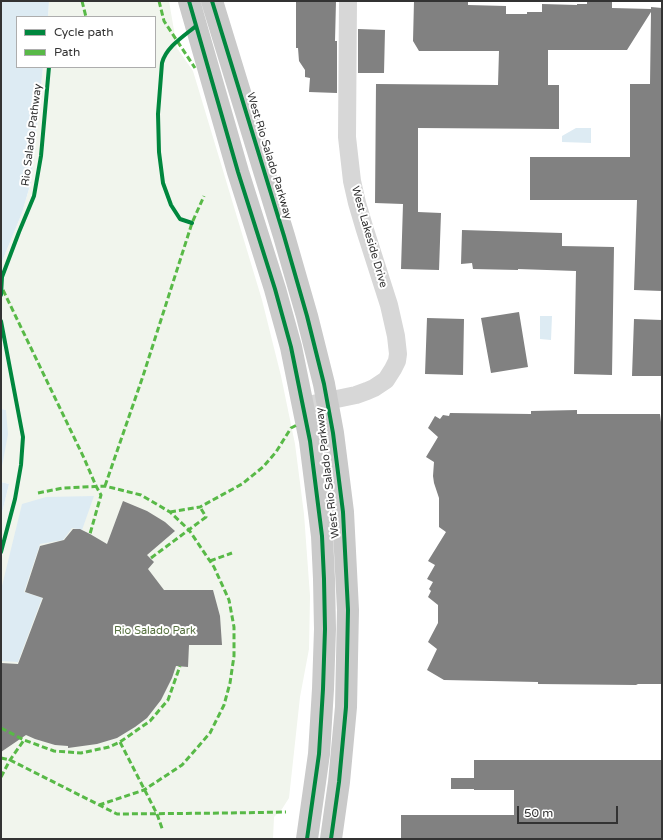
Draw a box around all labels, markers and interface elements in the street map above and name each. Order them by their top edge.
legend [16,16,156,68]
text: Cycle path [54,25,113,39]
text: Path [54,45,80,59]
street label: Rio Salado Pathway [19,83,45,187]
street label: West Rio Salado Parkway [243,91,295,221]
street label: West Lakeside Drive [348,185,390,289]
street label: West Rio Salado Parkway [313,407,343,539]
park label: Rio Salado Park [114,624,196,638]
scale bar [519,798,620,824]
text: 50 m [524,806,553,820]

